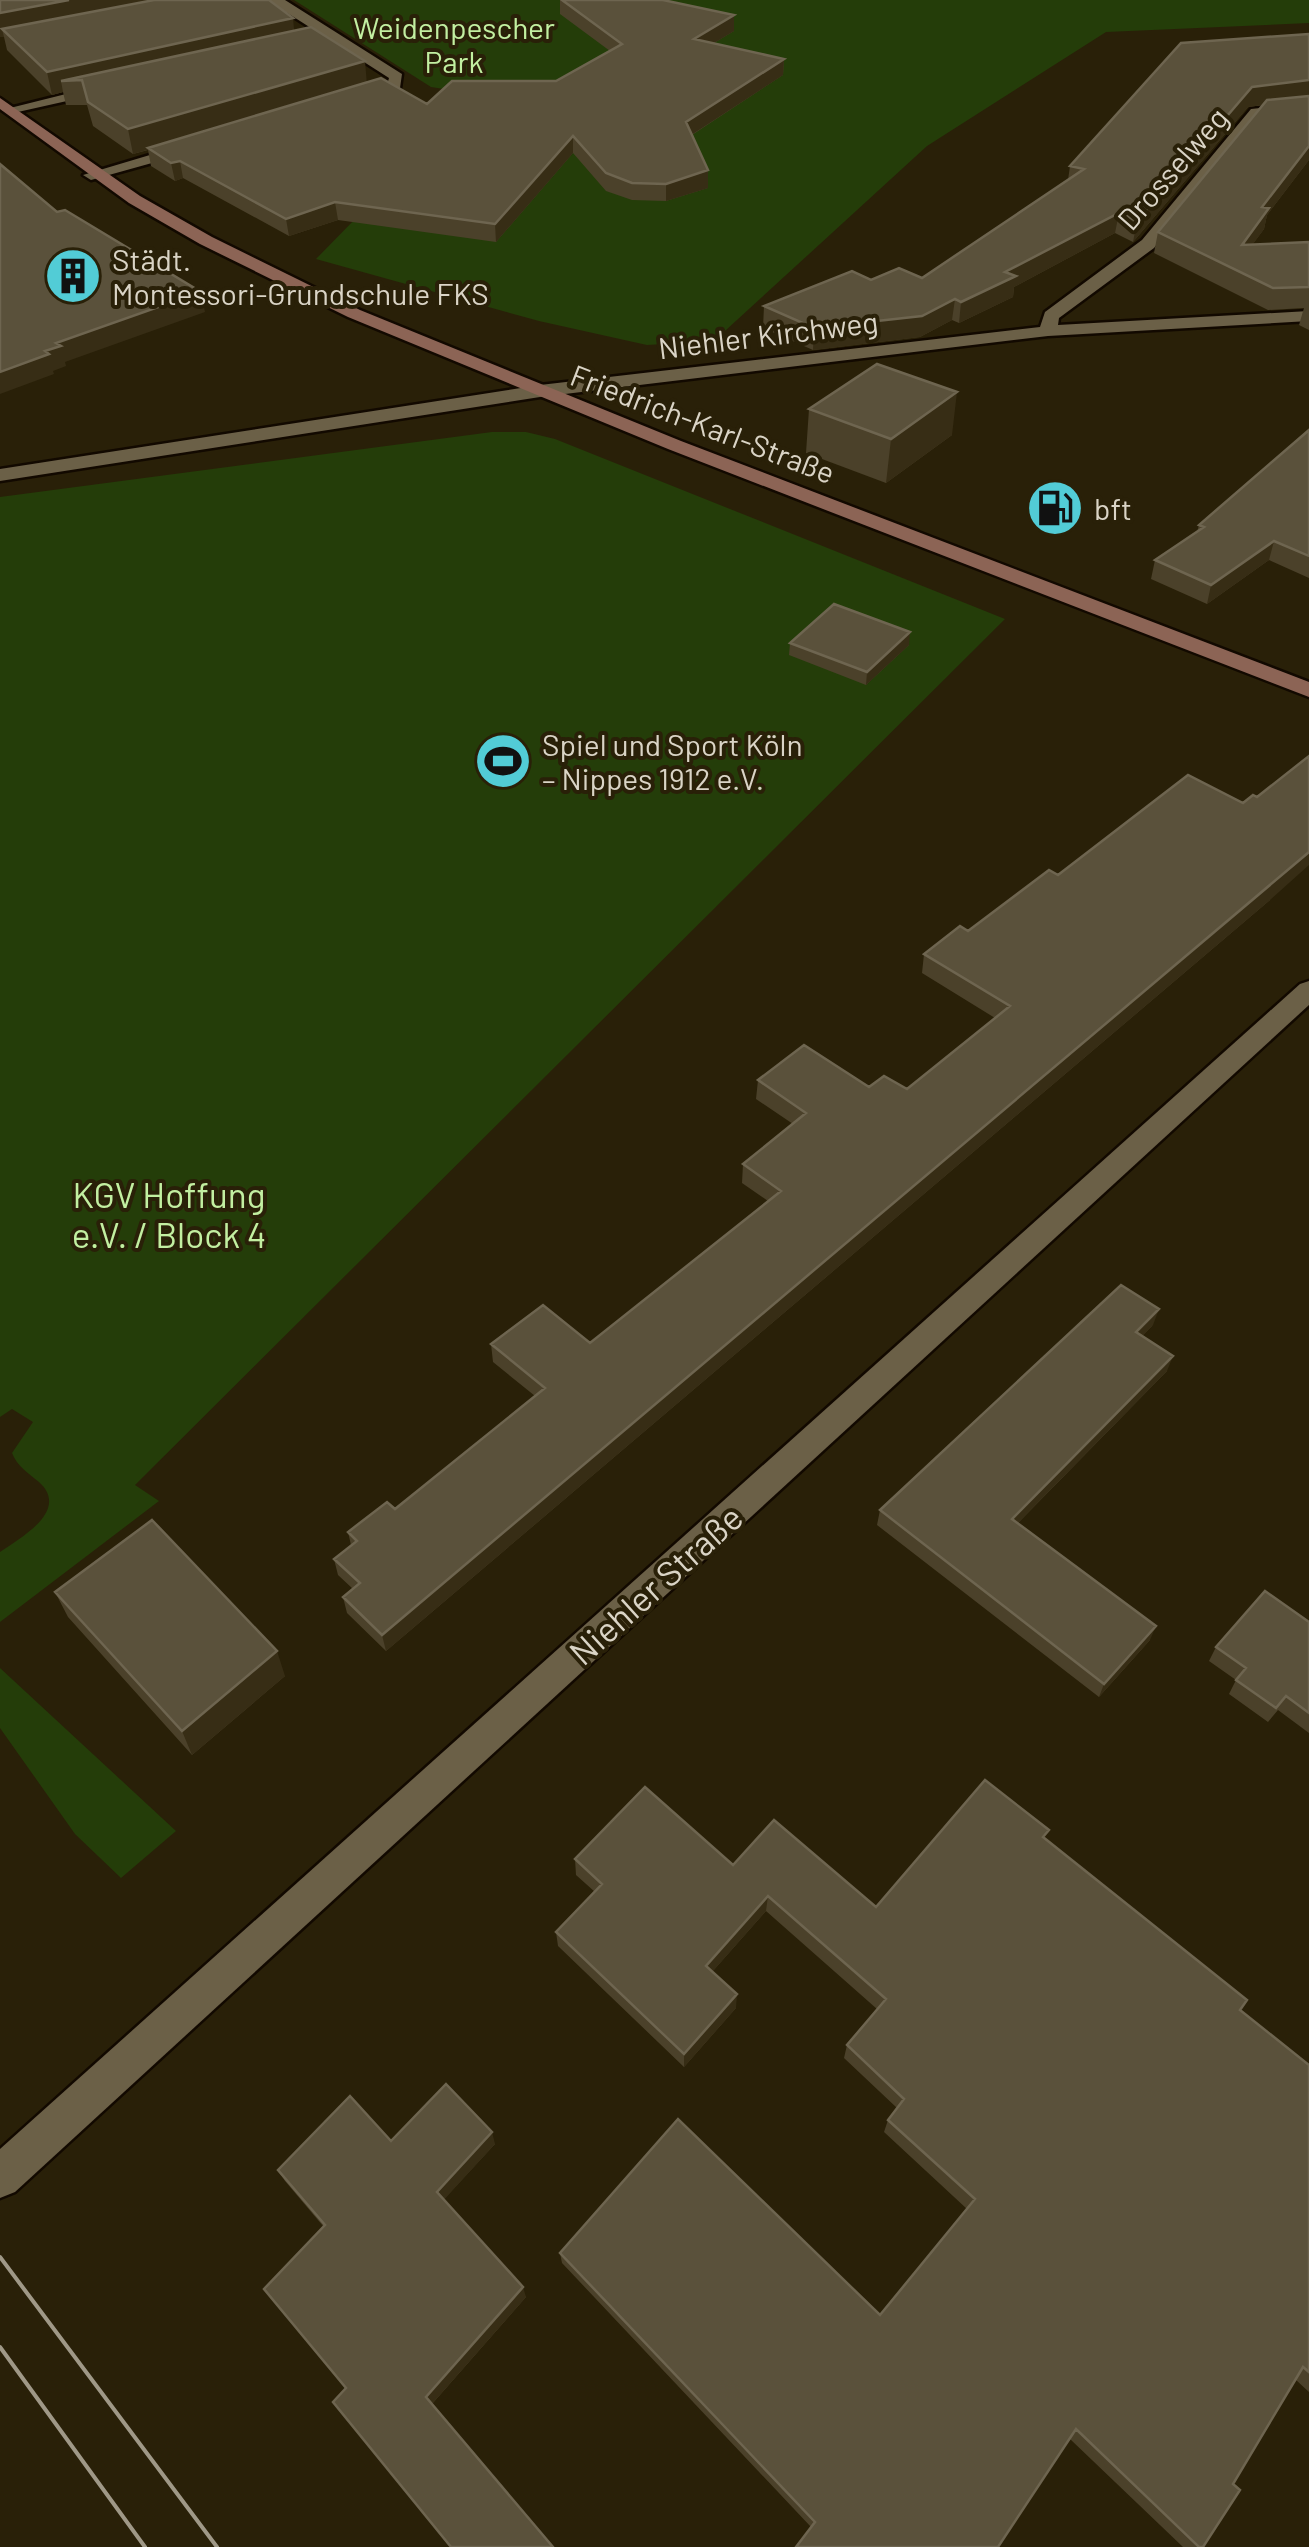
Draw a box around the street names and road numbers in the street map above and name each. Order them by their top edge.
street label: Drosselweg [1109,100,1235,236]
street label: Niehler Kirchweg [656,303,880,365]
street label: Friedrich-Karl-Straße [566,356,840,490]
street label: Niehler Straße [560,1495,750,1673]

